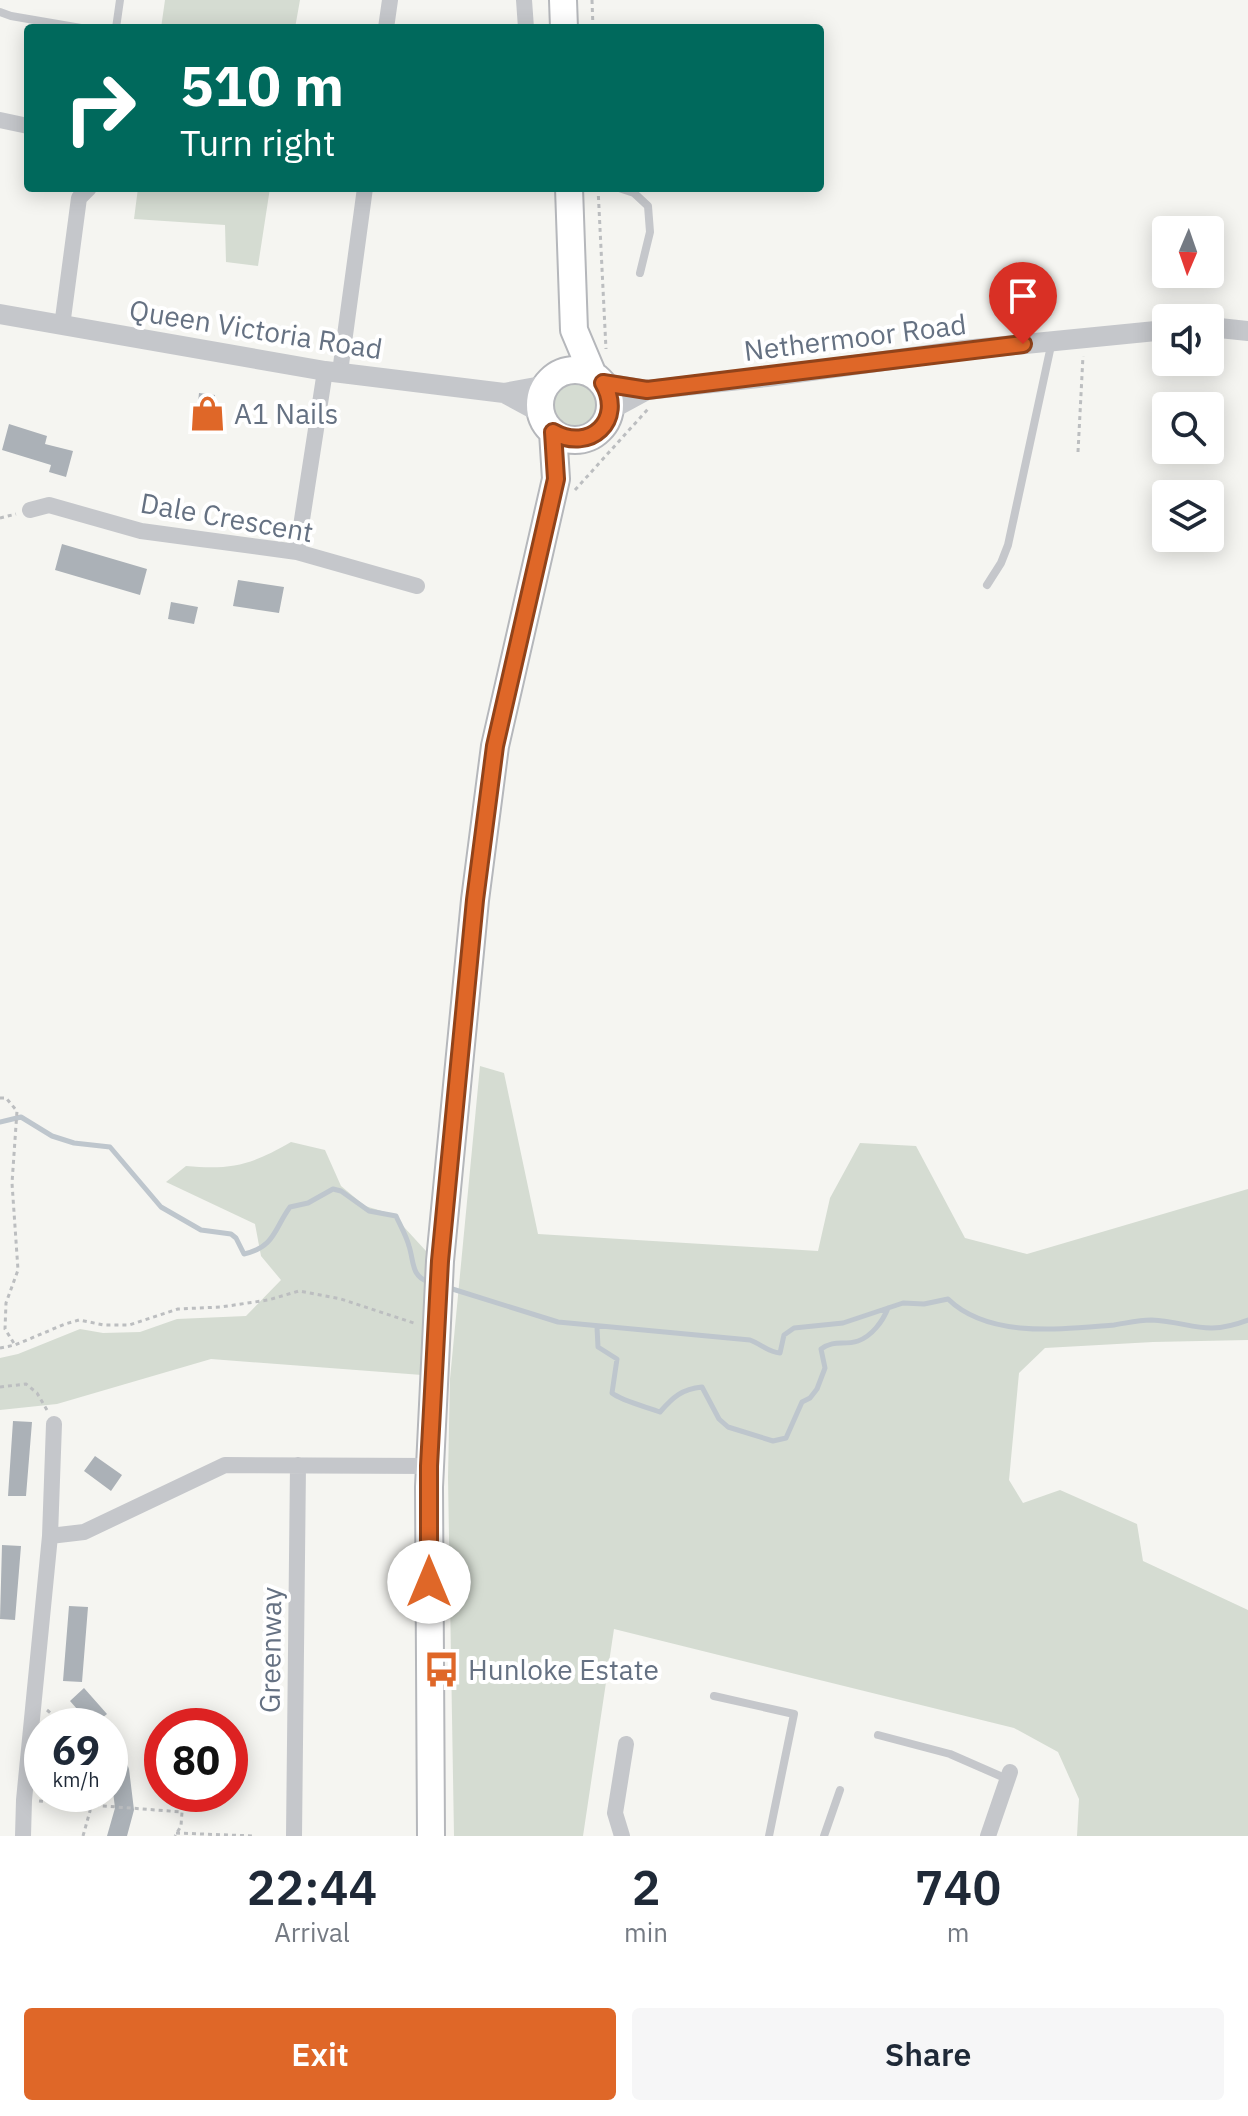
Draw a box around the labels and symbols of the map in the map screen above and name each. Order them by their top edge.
north arrow [1152,216,1224,288]
pin [989,262,1057,344]
street label: Queen Victoria Road [127,291,385,367]
street label: Nethermoor Road [742,305,968,369]
shop icon: A1 Nails [189,394,227,432]
place label: A1 Nails [234,395,338,432]
street label: Dale Crescent [138,484,316,550]
position arrow [387,1540,471,1624]
street label: Greenway [250,1587,290,1713]
bus stop icon: Hunloke Estate [423,1650,461,1688]
place label: Hunloke Estate [468,1651,659,1688]
speed limit sign: 80 [144,1708,248,1812]

